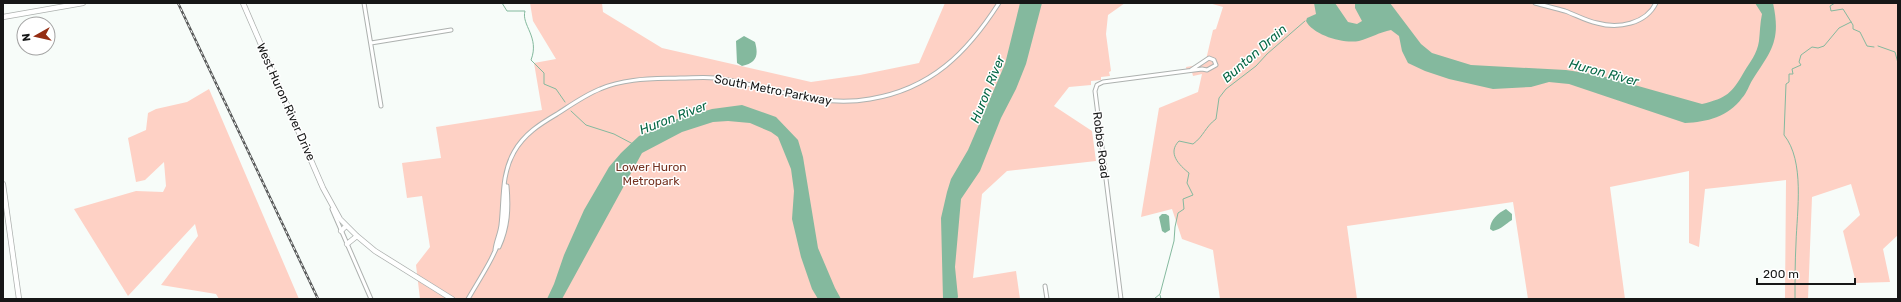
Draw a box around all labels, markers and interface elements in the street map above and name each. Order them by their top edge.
north arrow [16,16,56,56]
water label: Bunton Drain [1219,21,1290,85]
text: N [20,32,34,42]
street label: West Huron River Drive [254,41,318,163]
water label: Huron River [967,52,1008,125]
water label: Huron River [1567,56,1641,89]
street label: South Metro Parkway [713,72,833,108]
water label: Huron River [637,97,710,137]
street label: Robbe Road [1090,111,1112,179]
park label: Lower Huron Metropark [615,160,687,188]
scale bar [1757,260,1855,286]
text: 200 m [1763,267,1799,281]

